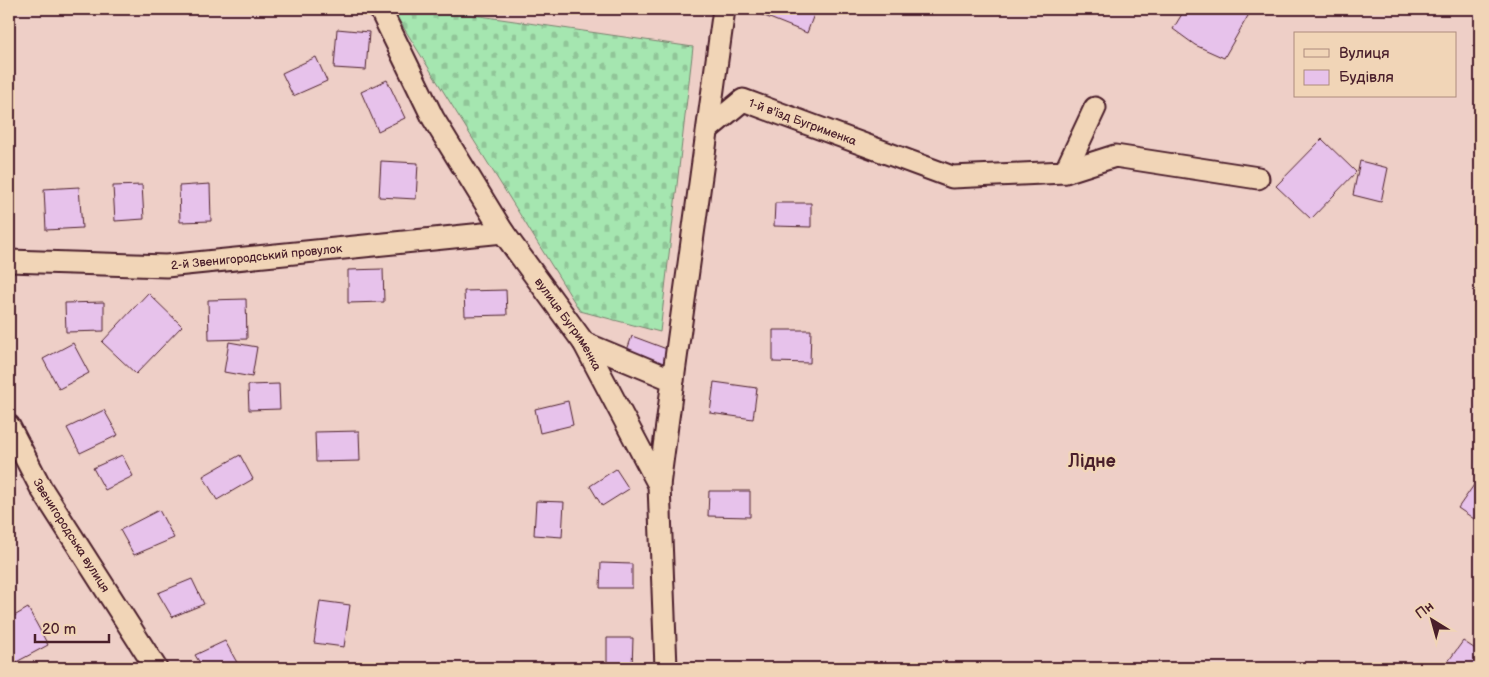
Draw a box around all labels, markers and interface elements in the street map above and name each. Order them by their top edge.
legend [1294,32,1456,98]
text: Вулиця [1339,44,1390,63]
text: Будівля [1339,68,1394,87]
street label: 1-й в'їзд Бугрименка [747,95,859,149]
street label: 2-й Звенигородський провулок [170,241,343,273]
street label: вулиця Бугрименка [531,275,605,373]
district label: Лідне [1067,451,1116,472]
street label: Звенигородська вулиця [30,476,113,595]
north arrow [1406,594,1456,644]
text: Пн [1412,598,1437,622]
scale bar [35,612,109,644]
text: 20 m [42,620,76,639]

